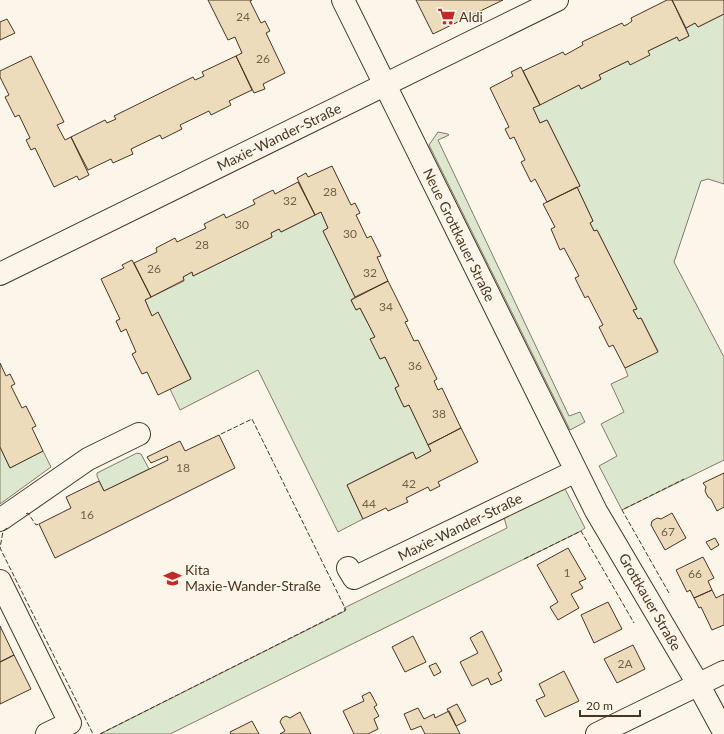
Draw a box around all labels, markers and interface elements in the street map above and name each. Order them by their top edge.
supermarket icon: Aldi [436,7,456,27]
place label: Aldi [459,8,483,25]
house number: 24 [236,9,250,24]
house number: 26 [256,51,270,66]
street label: Maxie-Wander-Straße [214,99,344,174]
street label: Neue Grottkauer Straße [420,165,499,304]
house number: 28 [323,184,337,199]
house number: 32 [283,193,297,208]
house number: 30 [235,217,249,232]
house number: 30 [343,226,357,241]
house number: 28 [195,237,209,252]
house number: 26 [147,261,161,276]
house number: 32 [363,265,377,280]
house number: 34 [379,299,393,314]
house number: 36 [408,358,422,373]
house number: 38 [432,406,446,421]
house number: 18 [176,460,190,475]
house number: 42 [402,476,416,491]
street label: Maxie-Wander-Straße [395,489,525,564]
house number: 44 [362,496,376,511]
house number: 16 [80,507,94,522]
house number: 67 [661,524,675,539]
street label: Grottkauer Straße [616,550,685,654]
place label: Kita Maxie-Wander-Straße [185,561,321,594]
house number: 1 [564,565,571,580]
house number: 66 [688,566,702,581]
school or university icon: Kita Maxie-Wander-Straße [162,568,182,588]
house number: 2A [617,656,633,671]
scale bar [580,692,640,718]
text: 20 m [586,698,613,713]

